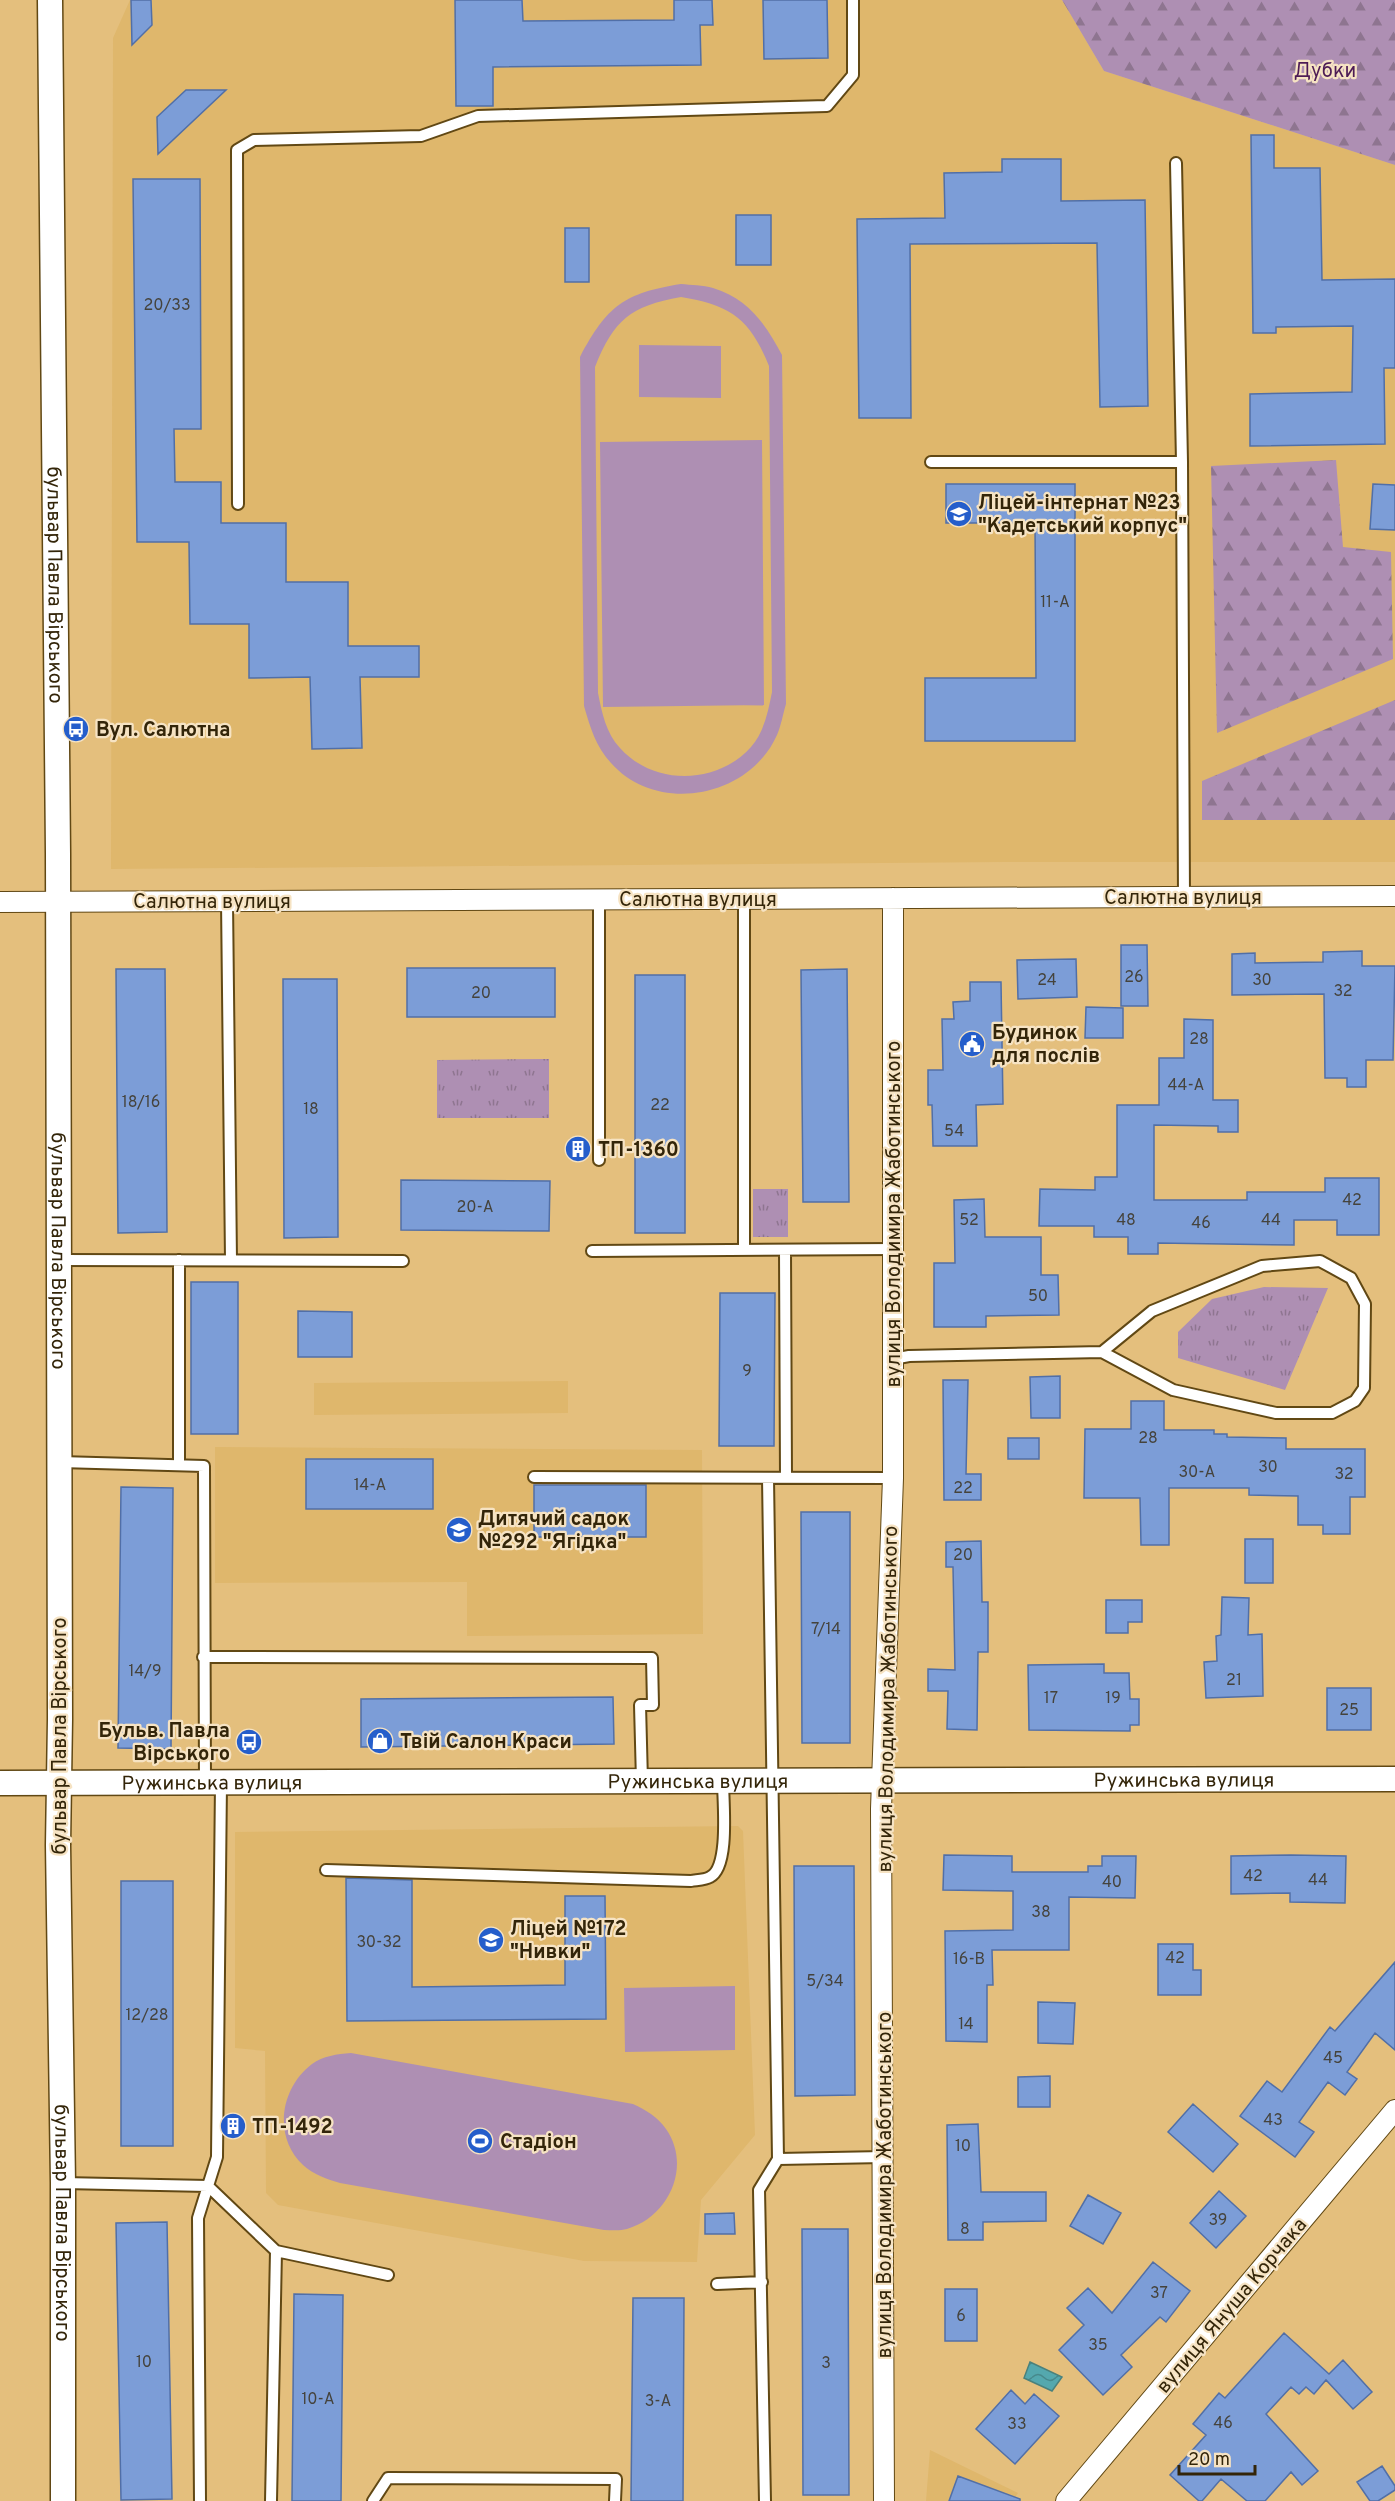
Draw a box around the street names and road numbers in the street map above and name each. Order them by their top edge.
street label: бульвар Павла Вірського [39,466,68,704]
street label: Салютна вулиця [1104,886,1262,912]
street label: Салютна вулиця [619,888,777,914]
street label: Салютна вулиця [133,890,291,916]
street label: вулиця Володимира Жаботинського [882,1041,908,1387]
street label: бульвар Павла Вірського [44,1132,70,1370]
street label: вулиця Володимира Жаботинського [873,1525,905,1873]
street label: бульвар Павла Вірського [48,1617,74,1855]
street label: Ружинська вулиця [1093,1768,1275,1795]
street label: Ружинська вулиця [607,1770,789,1796]
street label: Ружинська вулиця [121,1771,303,1798]
street label: вулиця Володимира Жаботинського [873,2012,899,2358]
street label: бульвар Павла Вірського [47,2104,74,2342]
street label: вулиця Януша Корчака [1151,2213,1314,2399]

